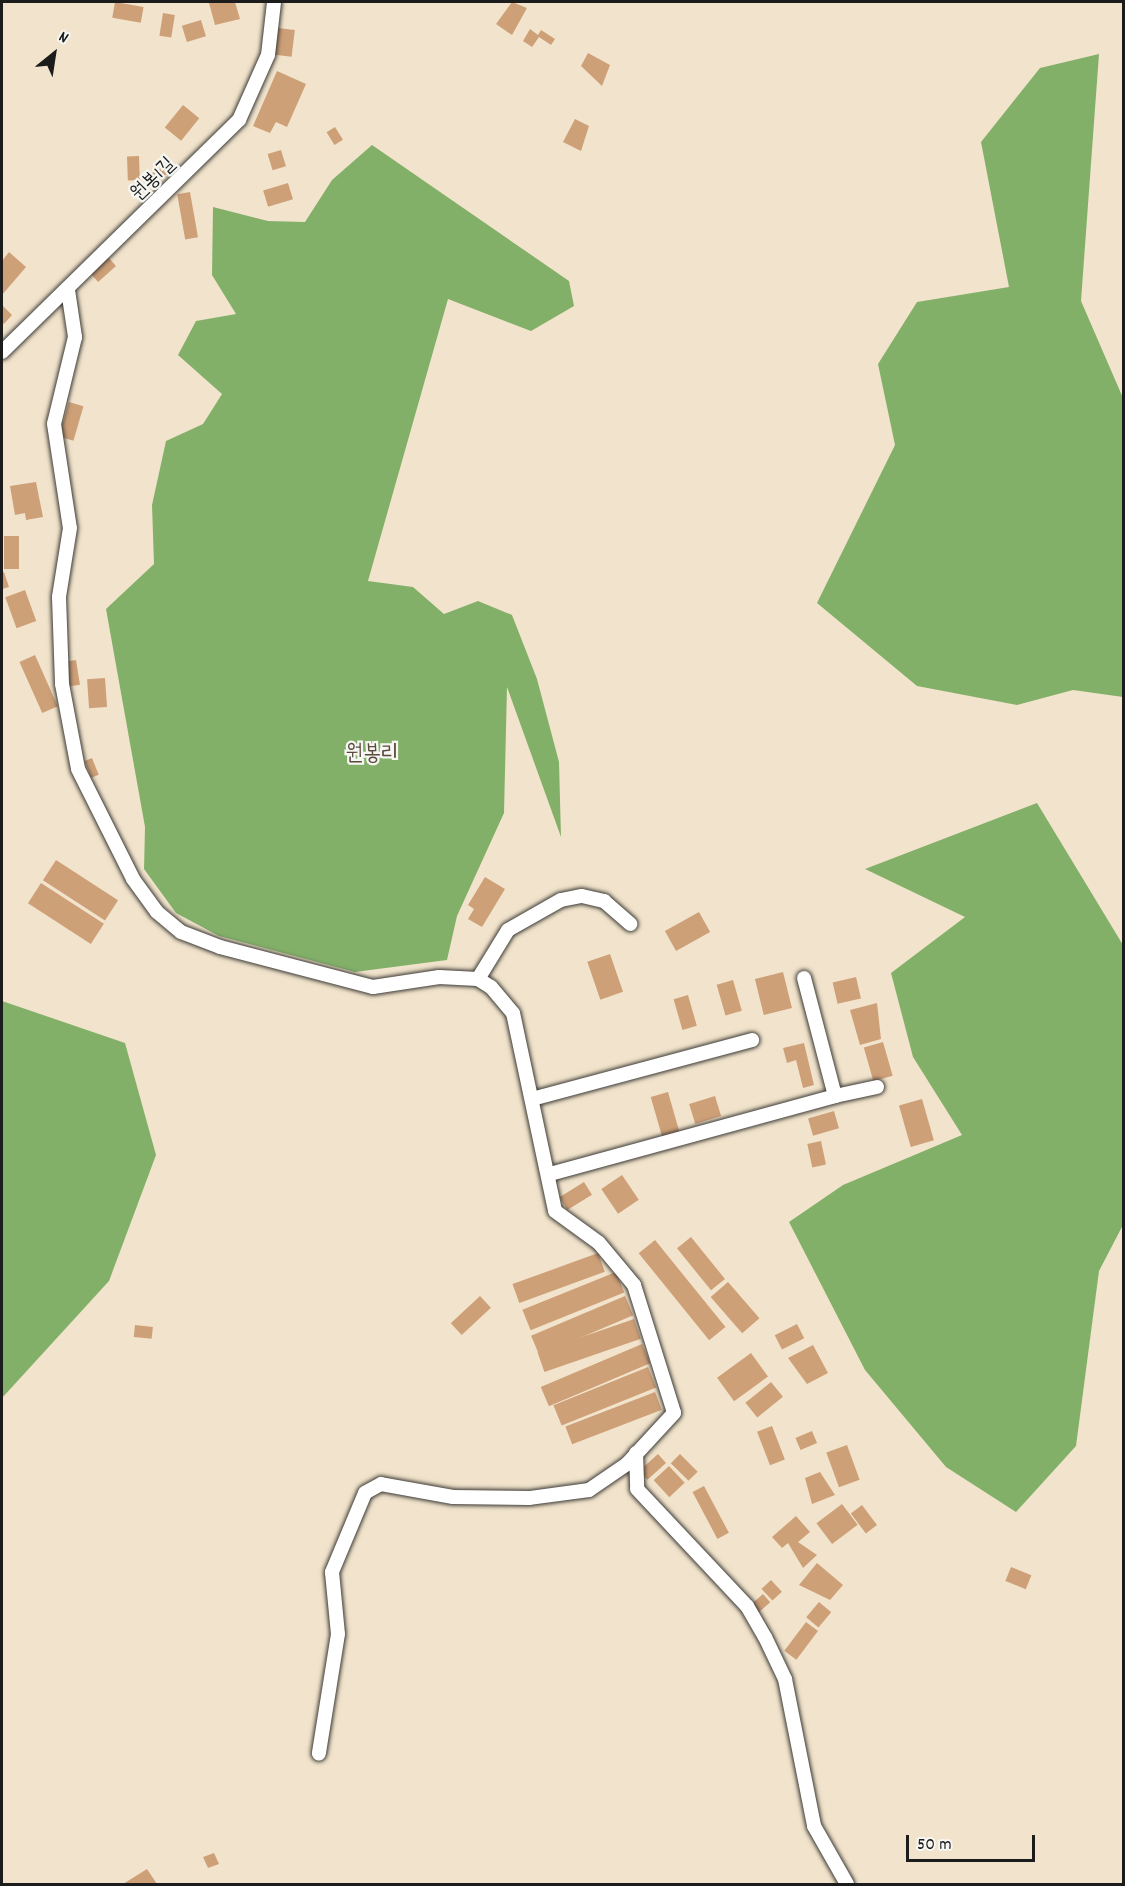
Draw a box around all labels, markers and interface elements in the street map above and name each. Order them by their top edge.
north arrow [24,24,84,84]
text: N [54,26,72,50]
street label: 원봉1길 [127,153,181,207]
district label: 원봉리 [345,742,399,768]
scale bar [909,1823,1038,1861]
text: 50 m [917,1833,952,1858]

